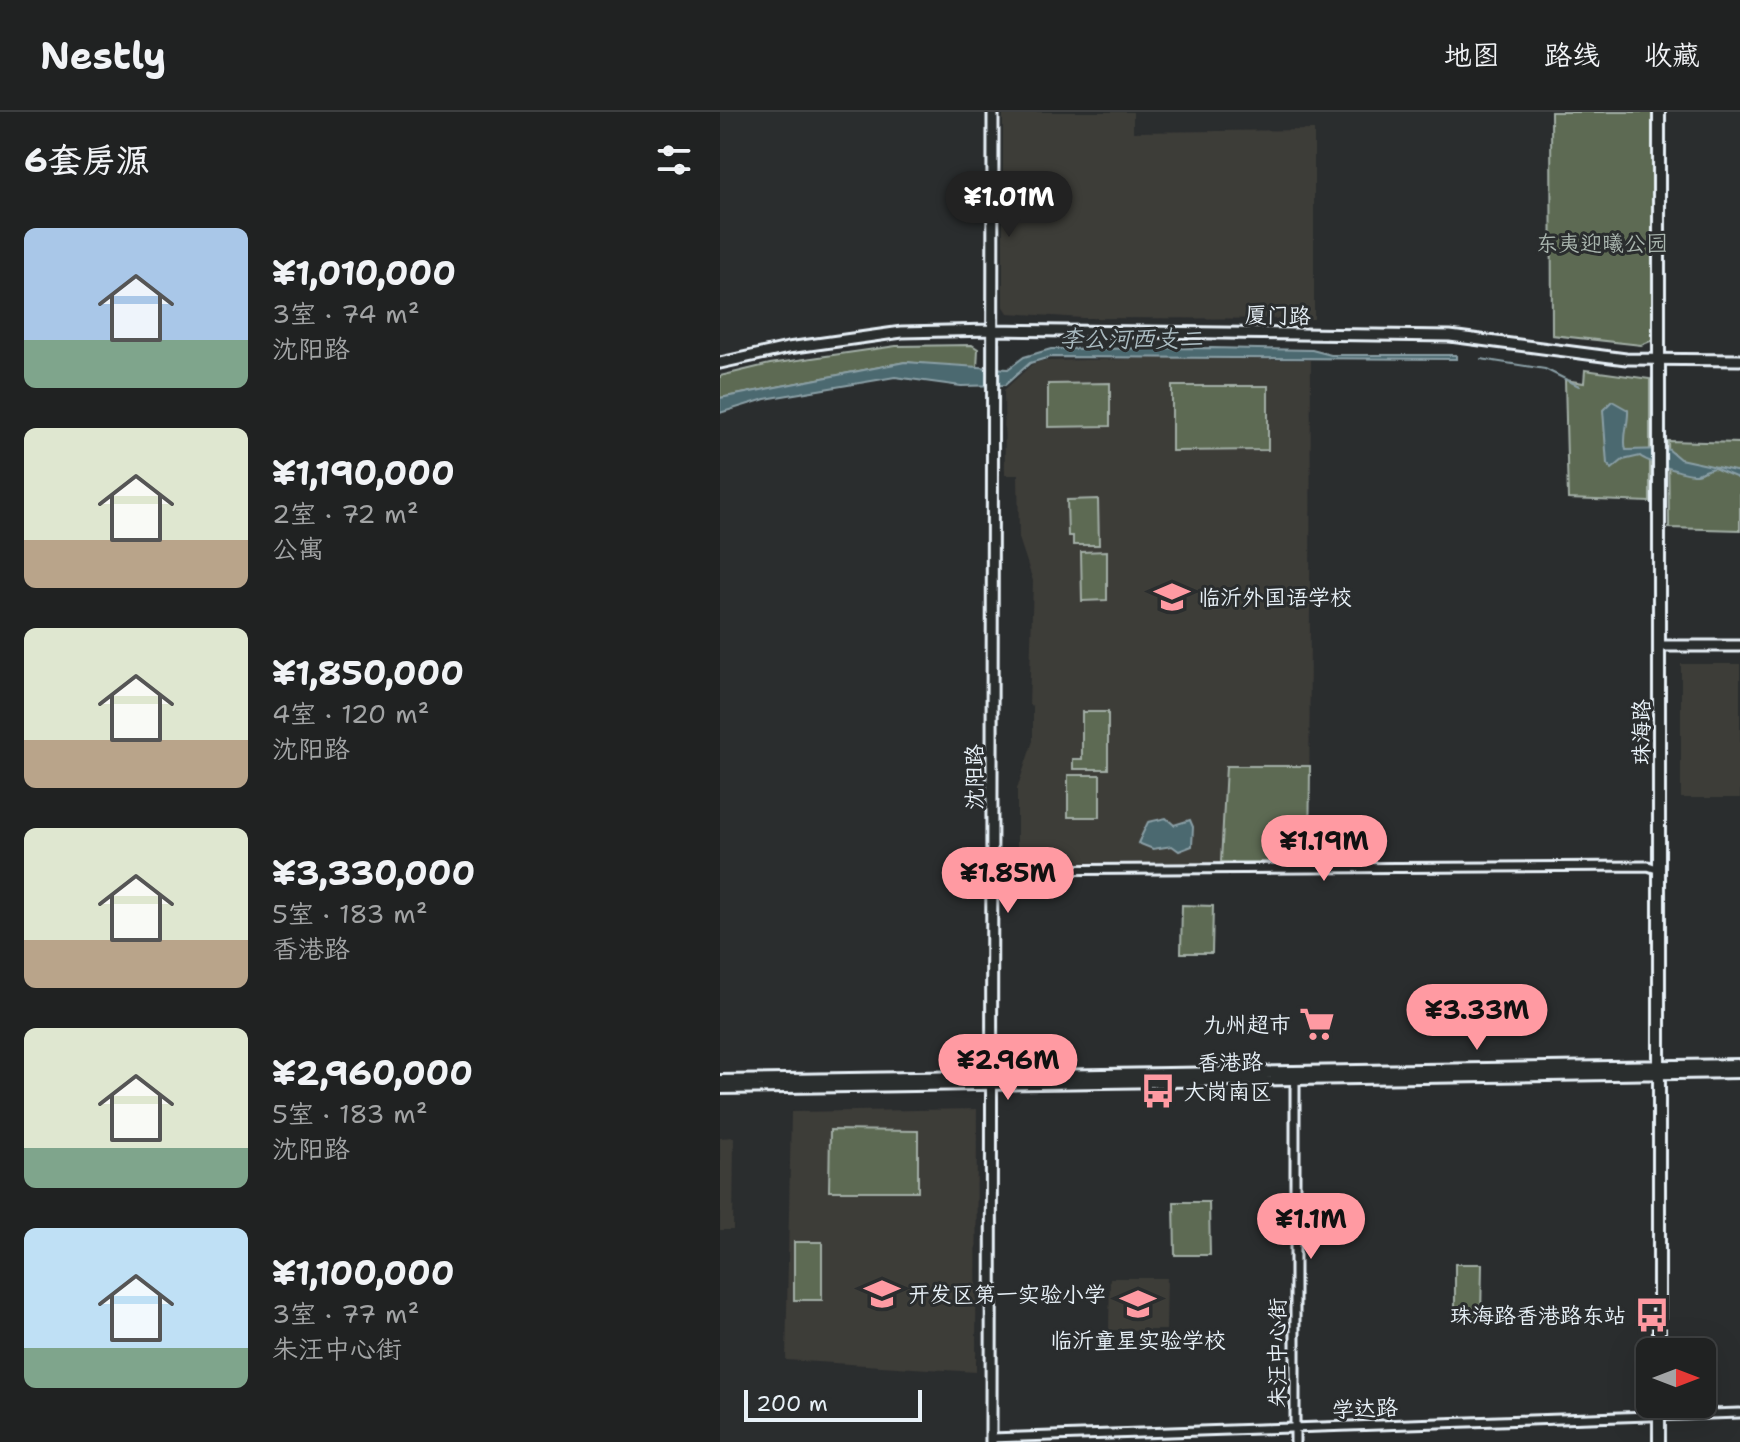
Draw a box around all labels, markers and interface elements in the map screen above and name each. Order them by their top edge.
text: Nestly [40,30,166,81]
text: 地图 [1444,36,1500,74]
text: 路线 [1544,36,1600,74]
text: 收藏 [1644,36,1700,74]
text: 6套房源 [24,137,150,183]
icon: filters [652,138,696,182]
pin: ¥1.01M [944,171,1074,239]
text: ¥1.01M [963,179,1055,214]
park label: 东夷迎曦公园 [1536,229,1668,258]
text: ¥1,010,000 [272,250,456,296]
icon: home [88,260,184,356]
text: 3室 · 74 m² [272,296,420,331]
street label: 厦门路 [1245,300,1311,331]
water label: 李公河西支二 [1059,323,1203,355]
text: 沈阳路 [272,331,350,366]
text: ¥1,190,000 [272,450,455,496]
icon: home [88,460,184,556]
text: 2室 · 72 m² [272,496,419,531]
text: 公寓 [272,531,324,566]
school or university icon: 临沂外国语学校 [1153,578,1191,616]
place label: 临沂外国语学校 [1198,583,1352,612]
text: ¥1,850,000 [272,650,464,696]
icon: home [88,660,184,756]
text: 4室 · 120 m² [272,696,430,731]
street label: 珠海路 [1627,699,1656,765]
text: 沈阳路 [272,731,350,766]
street label: 沈阳路 [960,744,989,810]
pin: ¥1.19M [1259,815,1389,883]
text: ¥1.19M [1279,823,1369,858]
pin: ¥1.85M [943,847,1073,915]
text: ¥3,330,000 [272,850,475,896]
text: ¥1.85M [960,855,1056,890]
icon: home [88,860,184,956]
text: 5室 · 183 m² [272,896,428,931]
text: 香港路 [272,931,350,966]
pin: ¥3.33M [1412,984,1542,1052]
text: ¥3.33M [1424,992,1530,1027]
supermarket icon: 九州超市 [1298,1005,1336,1043]
place label: 九州超市 [1203,1010,1291,1039]
pin: ¥2.96M [943,1034,1073,1102]
text: ¥2.96M [956,1042,1060,1077]
street label: 香港路 [1197,1047,1263,1078]
text: ¥2,960,000 [272,1050,473,1096]
icon: home [88,1060,184,1156]
bus stop icon: 大岗南区 [1139,1072,1177,1110]
place label: 大岗南区 [1184,1077,1272,1106]
text: 5室 · 183 m² [272,1096,428,1131]
text: 沈阳路 [272,1131,350,1166]
pin: ¥1.1M [1255,1193,1367,1261]
text: ¥1.1M [1275,1201,1347,1236]
text: ¥1,100,000 [272,1250,455,1296]
icon: home [88,1260,184,1356]
school or university icon: 开发区第一实验小学 [863,1275,901,1313]
place label: 开发区第一实验小学 [908,1280,1106,1309]
school or university icon: 临沂童星实验学校 [1119,1285,1157,1323]
text: 3室 · 77 m² [272,1296,419,1331]
bus stop icon: 珠海路香港路东站 [1633,1296,1671,1334]
street label: 朱汪中心街 [1263,1298,1292,1408]
place label: 珠海路香港路东站 [1450,1301,1626,1330]
place label: 临沂童星实验学校 [1050,1326,1226,1355]
text: 朱汪中心街 [272,1331,402,1366]
north arrow [1636,1338,1716,1418]
map controls [1636,1338,1716,1418]
scale bar [744,1386,922,1422]
text: 200 m [756,1389,828,1418]
street label: 学达路 [1332,1393,1399,1424]

